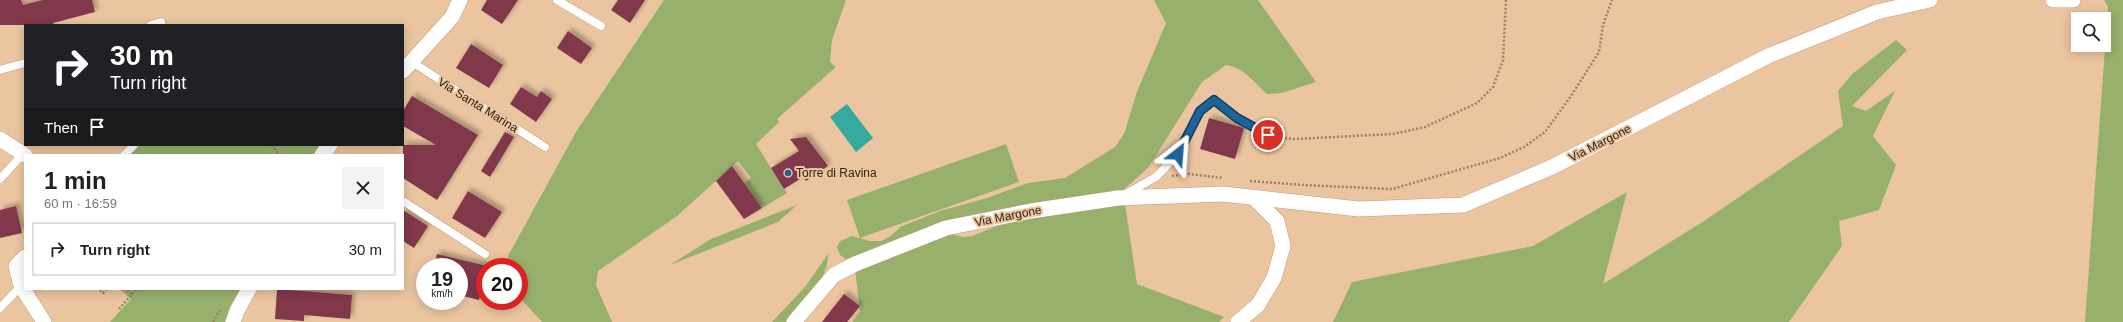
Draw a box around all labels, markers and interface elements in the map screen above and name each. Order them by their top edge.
map controls [2071,12,2111,52]
button: search [2071,12,2111,52]
icon: right [44,40,96,92]
text: 30 m [110,40,174,71]
text: Turn right [110,73,186,93]
street label: Via Santa Marina [435,75,521,135]
icon: arrive [86,116,108,138]
pin [1251,118,1285,152]
text: Then [44,119,78,136]
street label: Via Margone [1567,121,1634,165]
icon: arrive [1257,124,1279,146]
position arrow [1157,133,1199,175]
place label: Torre di Ravina [796,166,877,180]
text: 1 min [44,167,107,194]
button: close [342,167,384,209]
marker: Torre di Ravina [783,168,793,178]
text: 60 m · 16:59 [44,196,117,211]
street label: Via Margone [973,203,1043,229]
icon: right [46,238,68,260]
text: Turn right [80,241,150,258]
text: 30 m [349,241,382,258]
speed limit sign: 20 [476,258,528,310]
text: 19 [431,268,453,290]
text: km/h [431,288,453,299]

